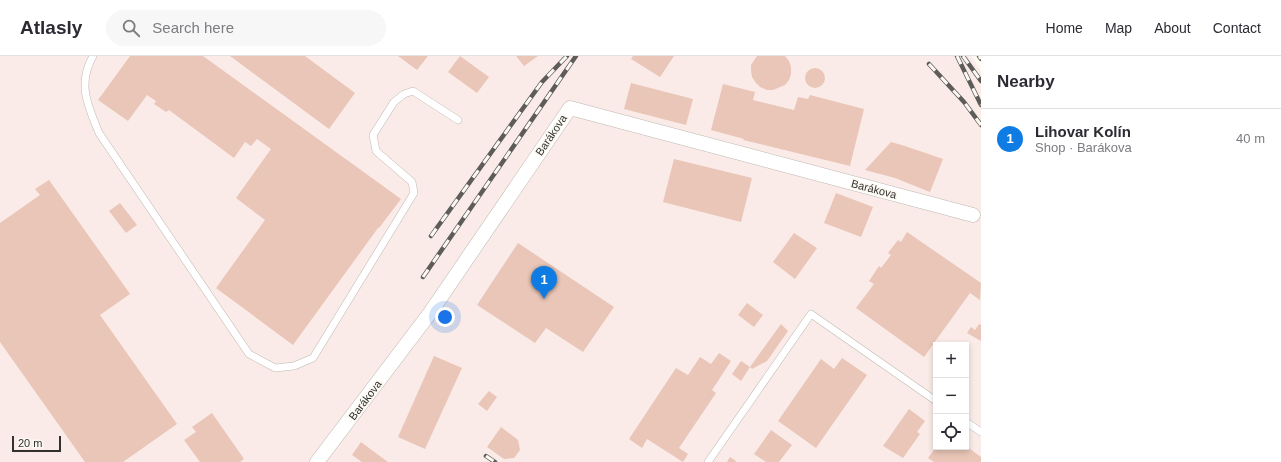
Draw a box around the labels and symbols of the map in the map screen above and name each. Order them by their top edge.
street label: Barákova [533,112,569,158]
street label: Barákova [850,177,899,201]
pin: 1 [531,266,557,299]
your location [435,307,455,327]
street label: Barákova [346,377,384,422]
scale bar [12,434,61,453]

